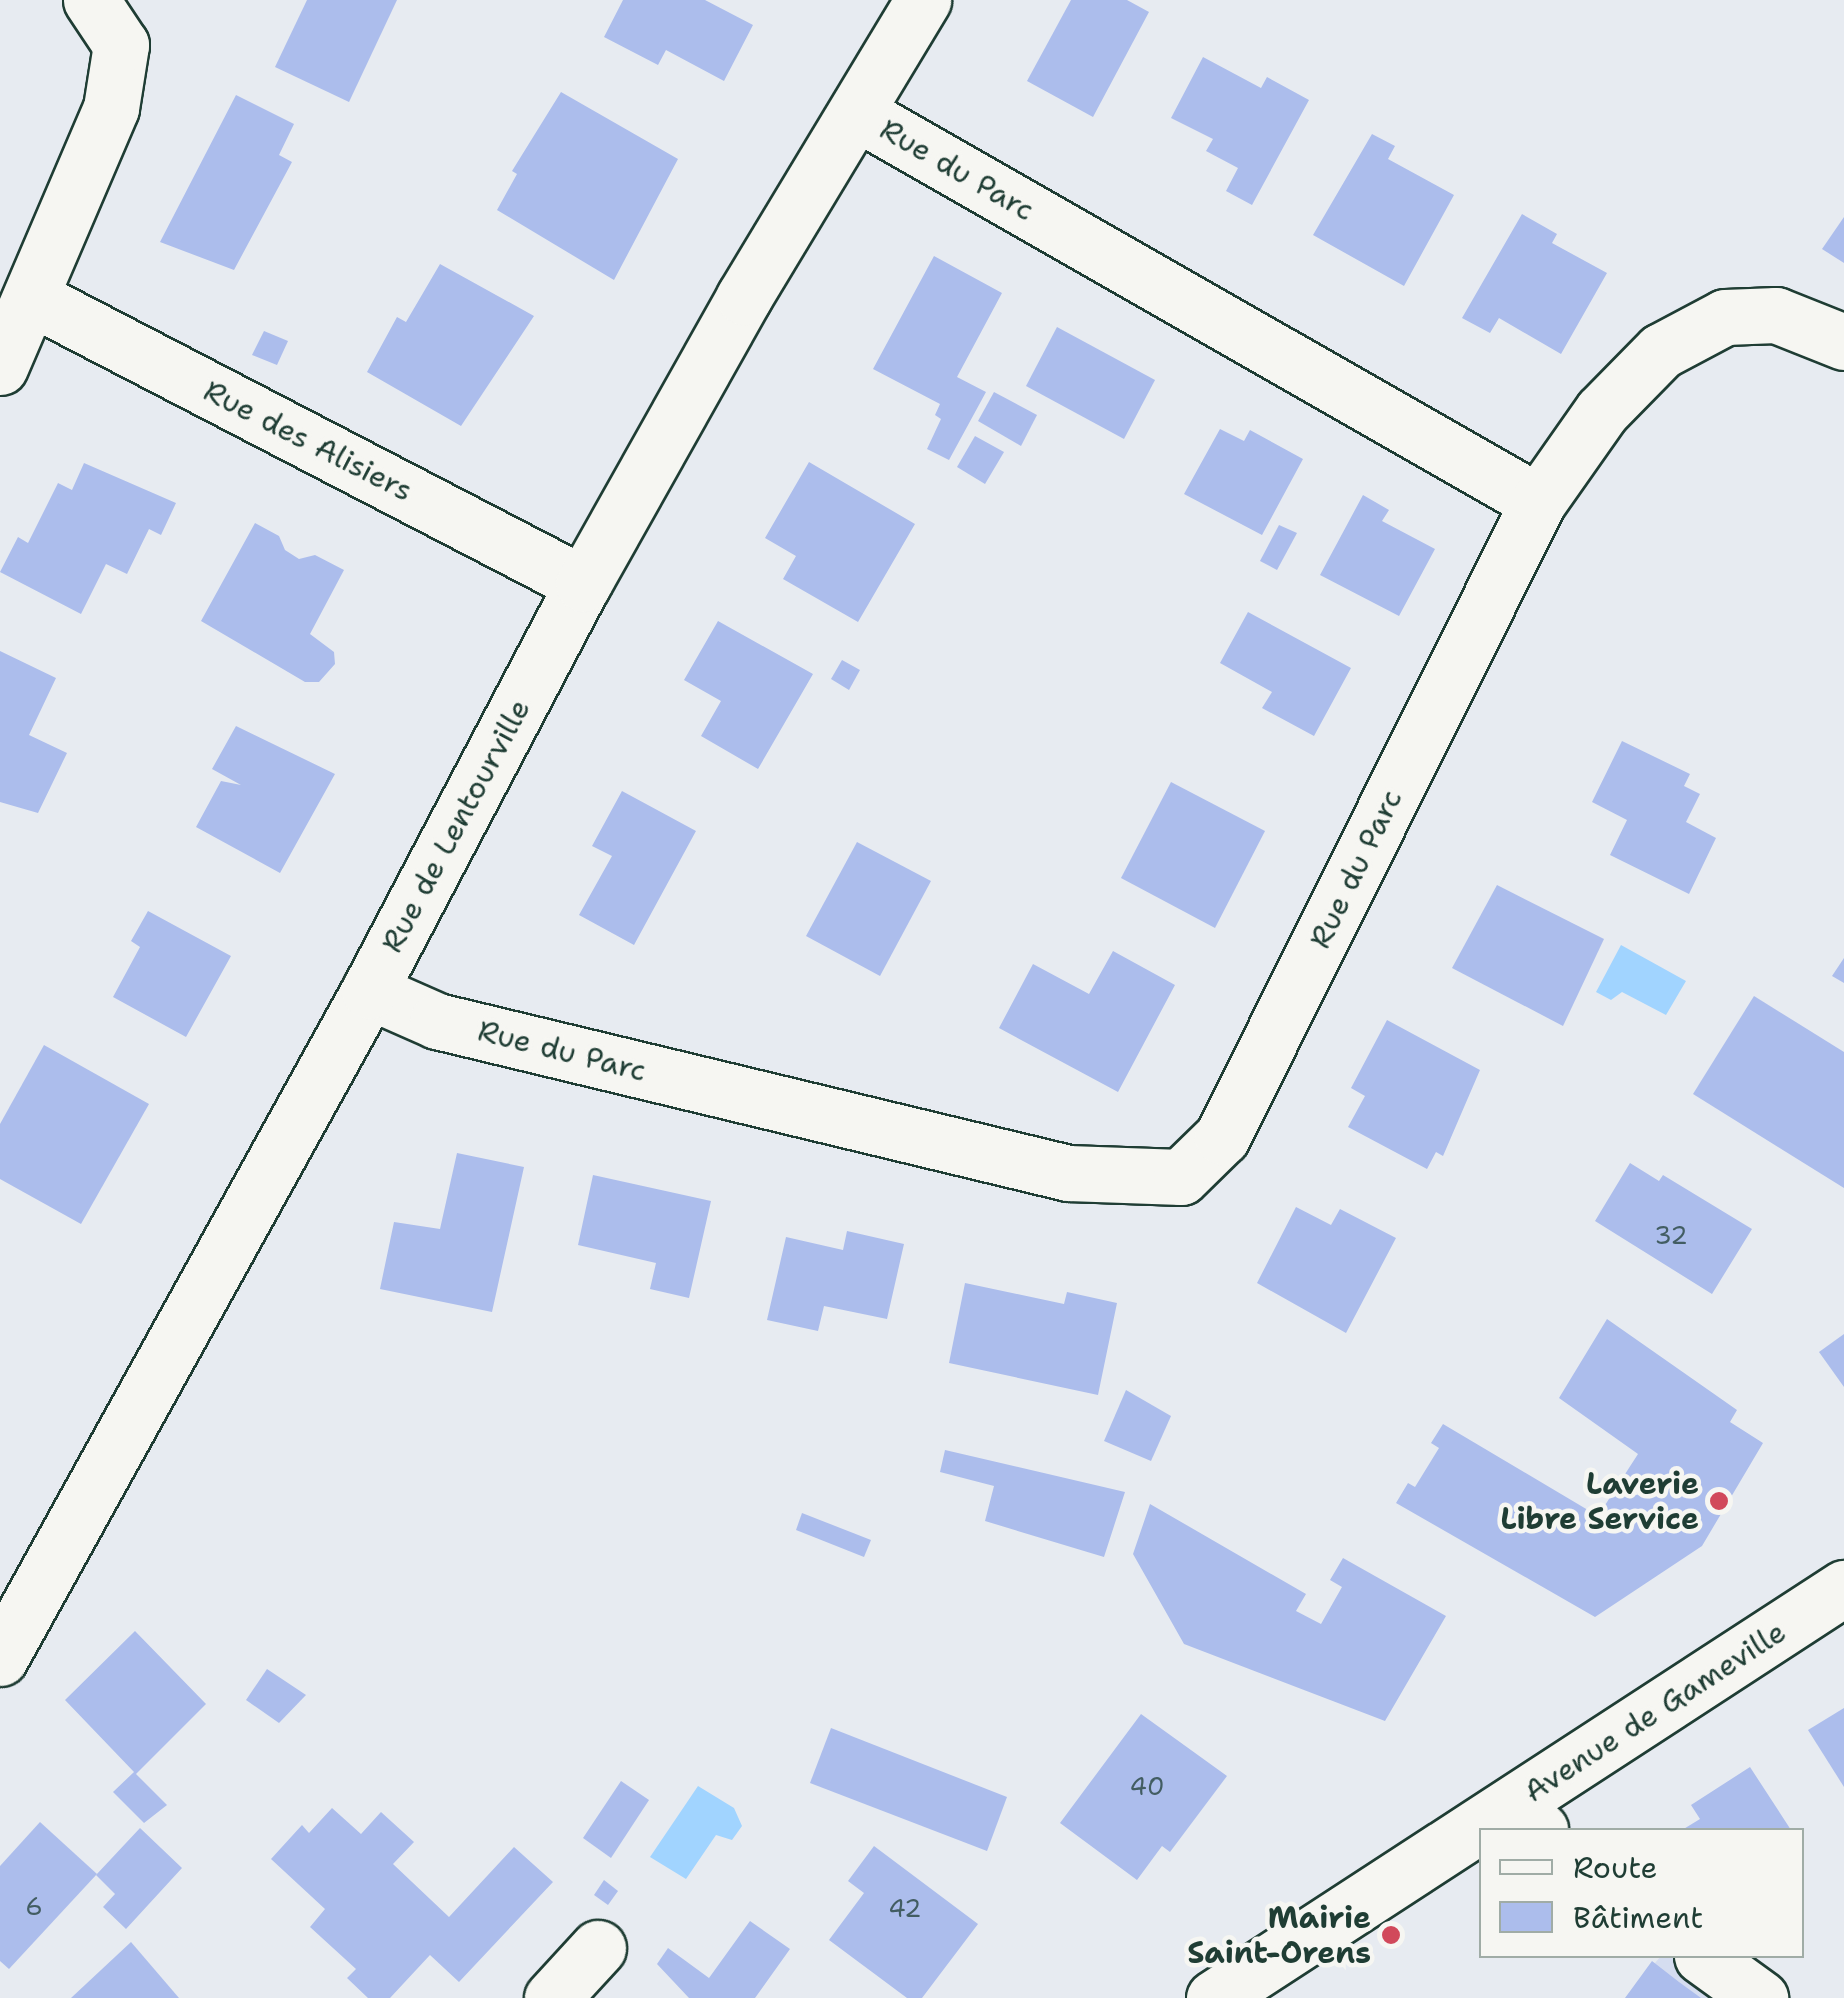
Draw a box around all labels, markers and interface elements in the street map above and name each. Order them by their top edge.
street label: Rue du Parc [873,111,1041,229]
street label: Rue des Alisiers [198,373,418,509]
street label: Rue de Lentourville [374,693,538,959]
street label: Rue du Parc [1302,784,1410,954]
street label: Rue du Parc [474,1013,650,1089]
house number: 32 [1654,1220,1688,1250]
place label: Laverie Libre Service [1501,1466,1699,1536]
marker: Laverie Libre Service [1708,1490,1730,1512]
street label: Avenue de Gameville [1518,1614,1792,1810]
house number: 40 [1130,1771,1164,1801]
legend [1479,1828,1804,1958]
text: Route [1573,1847,1657,1888]
house number: 6 [25,1891,43,1921]
house number: 42 [888,1893,922,1923]
text: Bâtiment [1573,1897,1703,1938]
place label: Mairie Saint-Orens [1187,1900,1371,1970]
marker: Mairie Saint-Orens [1380,1924,1402,1946]

